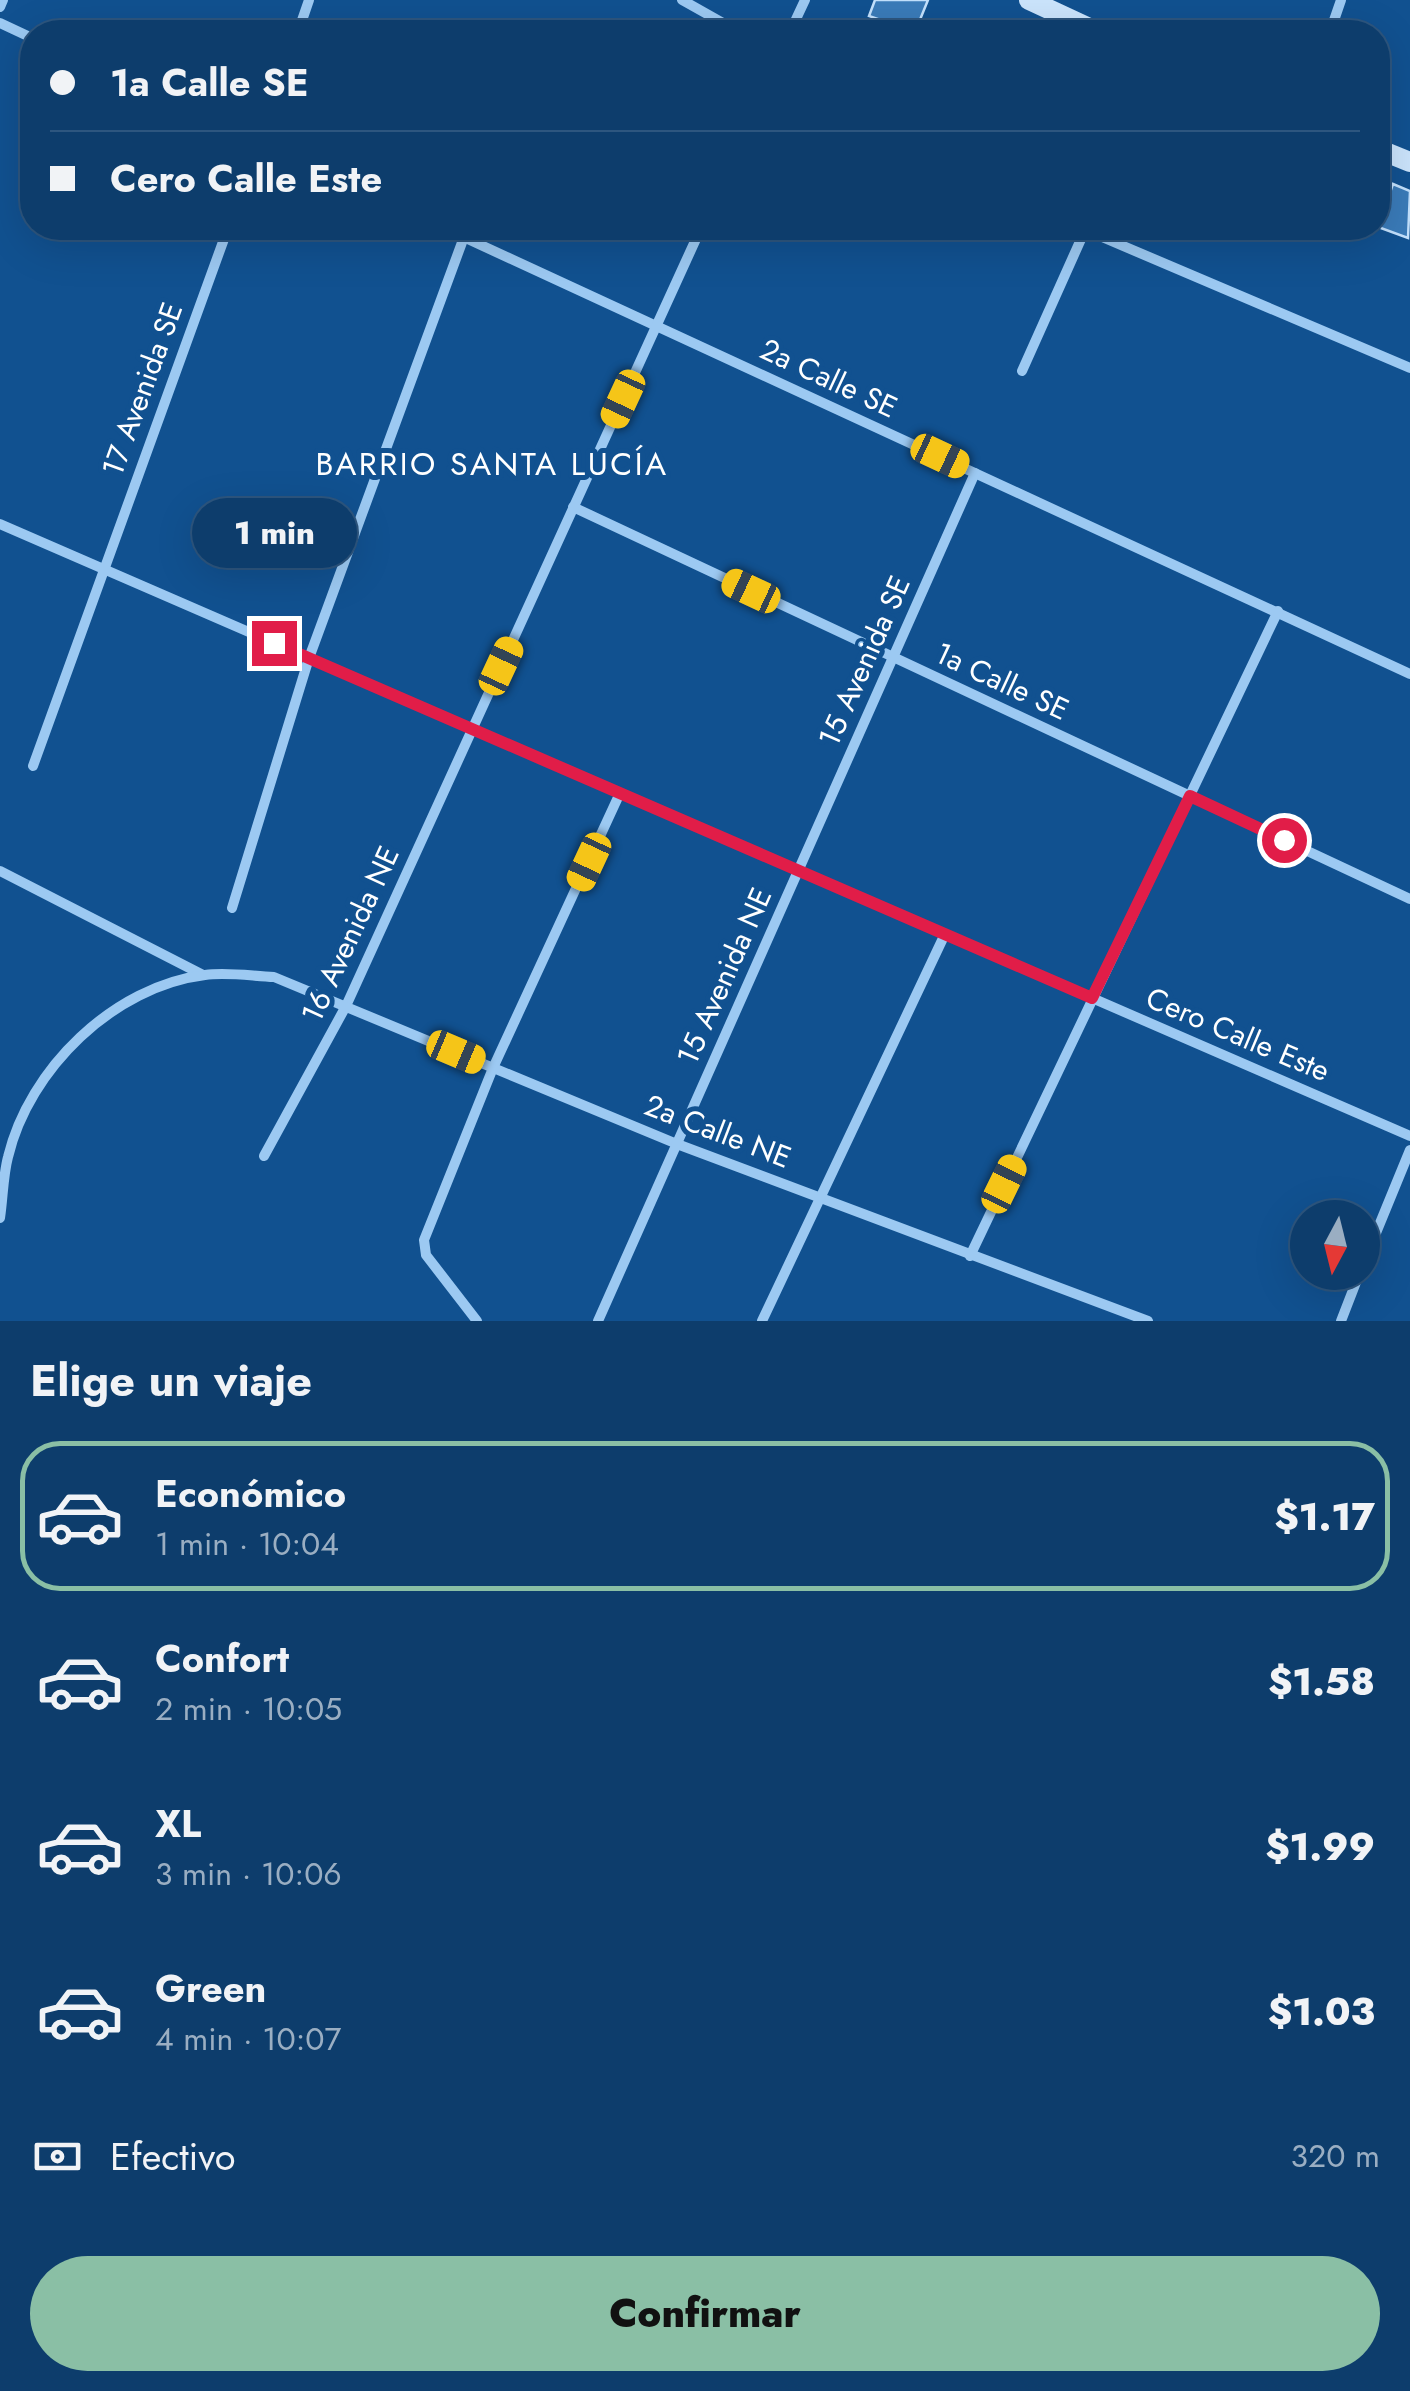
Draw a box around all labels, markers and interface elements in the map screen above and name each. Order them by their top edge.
text: 1a Calle SE [110,55,309,110]
text: Cero Calle Este [110,151,382,206]
street label: 17 Avenida SE [91,296,193,482]
street label: 2a Calle SE [753,328,905,428]
car [597,365,649,433]
car [906,430,974,482]
district label: BARRIO SANTA LUCÍA [315,441,669,487]
callout: 1 min [192,498,356,568]
text: 1 min [234,510,315,556]
car [717,565,785,617]
street label: 15 Avenida SE [807,569,921,753]
route end [252,621,297,666]
street label: 1a Calle SE [928,631,1076,731]
car [475,632,527,700]
route start [1262,818,1307,863]
car [563,828,615,896]
street label: 16 Avenida NE [290,839,410,1029]
street label: 15 Avenida NE [666,881,782,1071]
street label: Cero Calle Este [1140,976,1336,1092]
car [423,1026,489,1078]
street label: 2a Calle NE [639,1083,797,1179]
car [977,1150,1031,1218]
north arrow [1290,1200,1380,1290]
map controls [1290,1200,1380,1290]
text: Elige un viaje [30,1348,312,1413]
text: Económico [155,1466,346,1521]
icon: car [35,1471,125,1561]
text: $1.17 [1275,1489,1375,1544]
text: 1 min · 10:04 [155,1521,339,1567]
text: Confort [155,1631,289,1686]
icon: car [35,1636,125,1726]
text: $1.58 [1268,1654,1375,1709]
text: 2 min · 10:05 [155,1686,342,1732]
text: XL [155,1796,201,1851]
icon: car [35,1801,125,1891]
text: $1.99 [1265,1819,1375,1874]
text: 3 min · 10:06 [155,1851,342,1897]
text: Green [155,1961,266,2016]
icon: car [35,1966,125,2056]
text: $1.03 [1268,1984,1375,2039]
text: 4 min · 10:07 [155,2016,341,2062]
icon: cash [30,2129,85,2184]
text: Efectivo [110,2129,235,2184]
text: 320 m [1291,2133,1380,2179]
button: Confirmar [30,2256,1380,2371]

